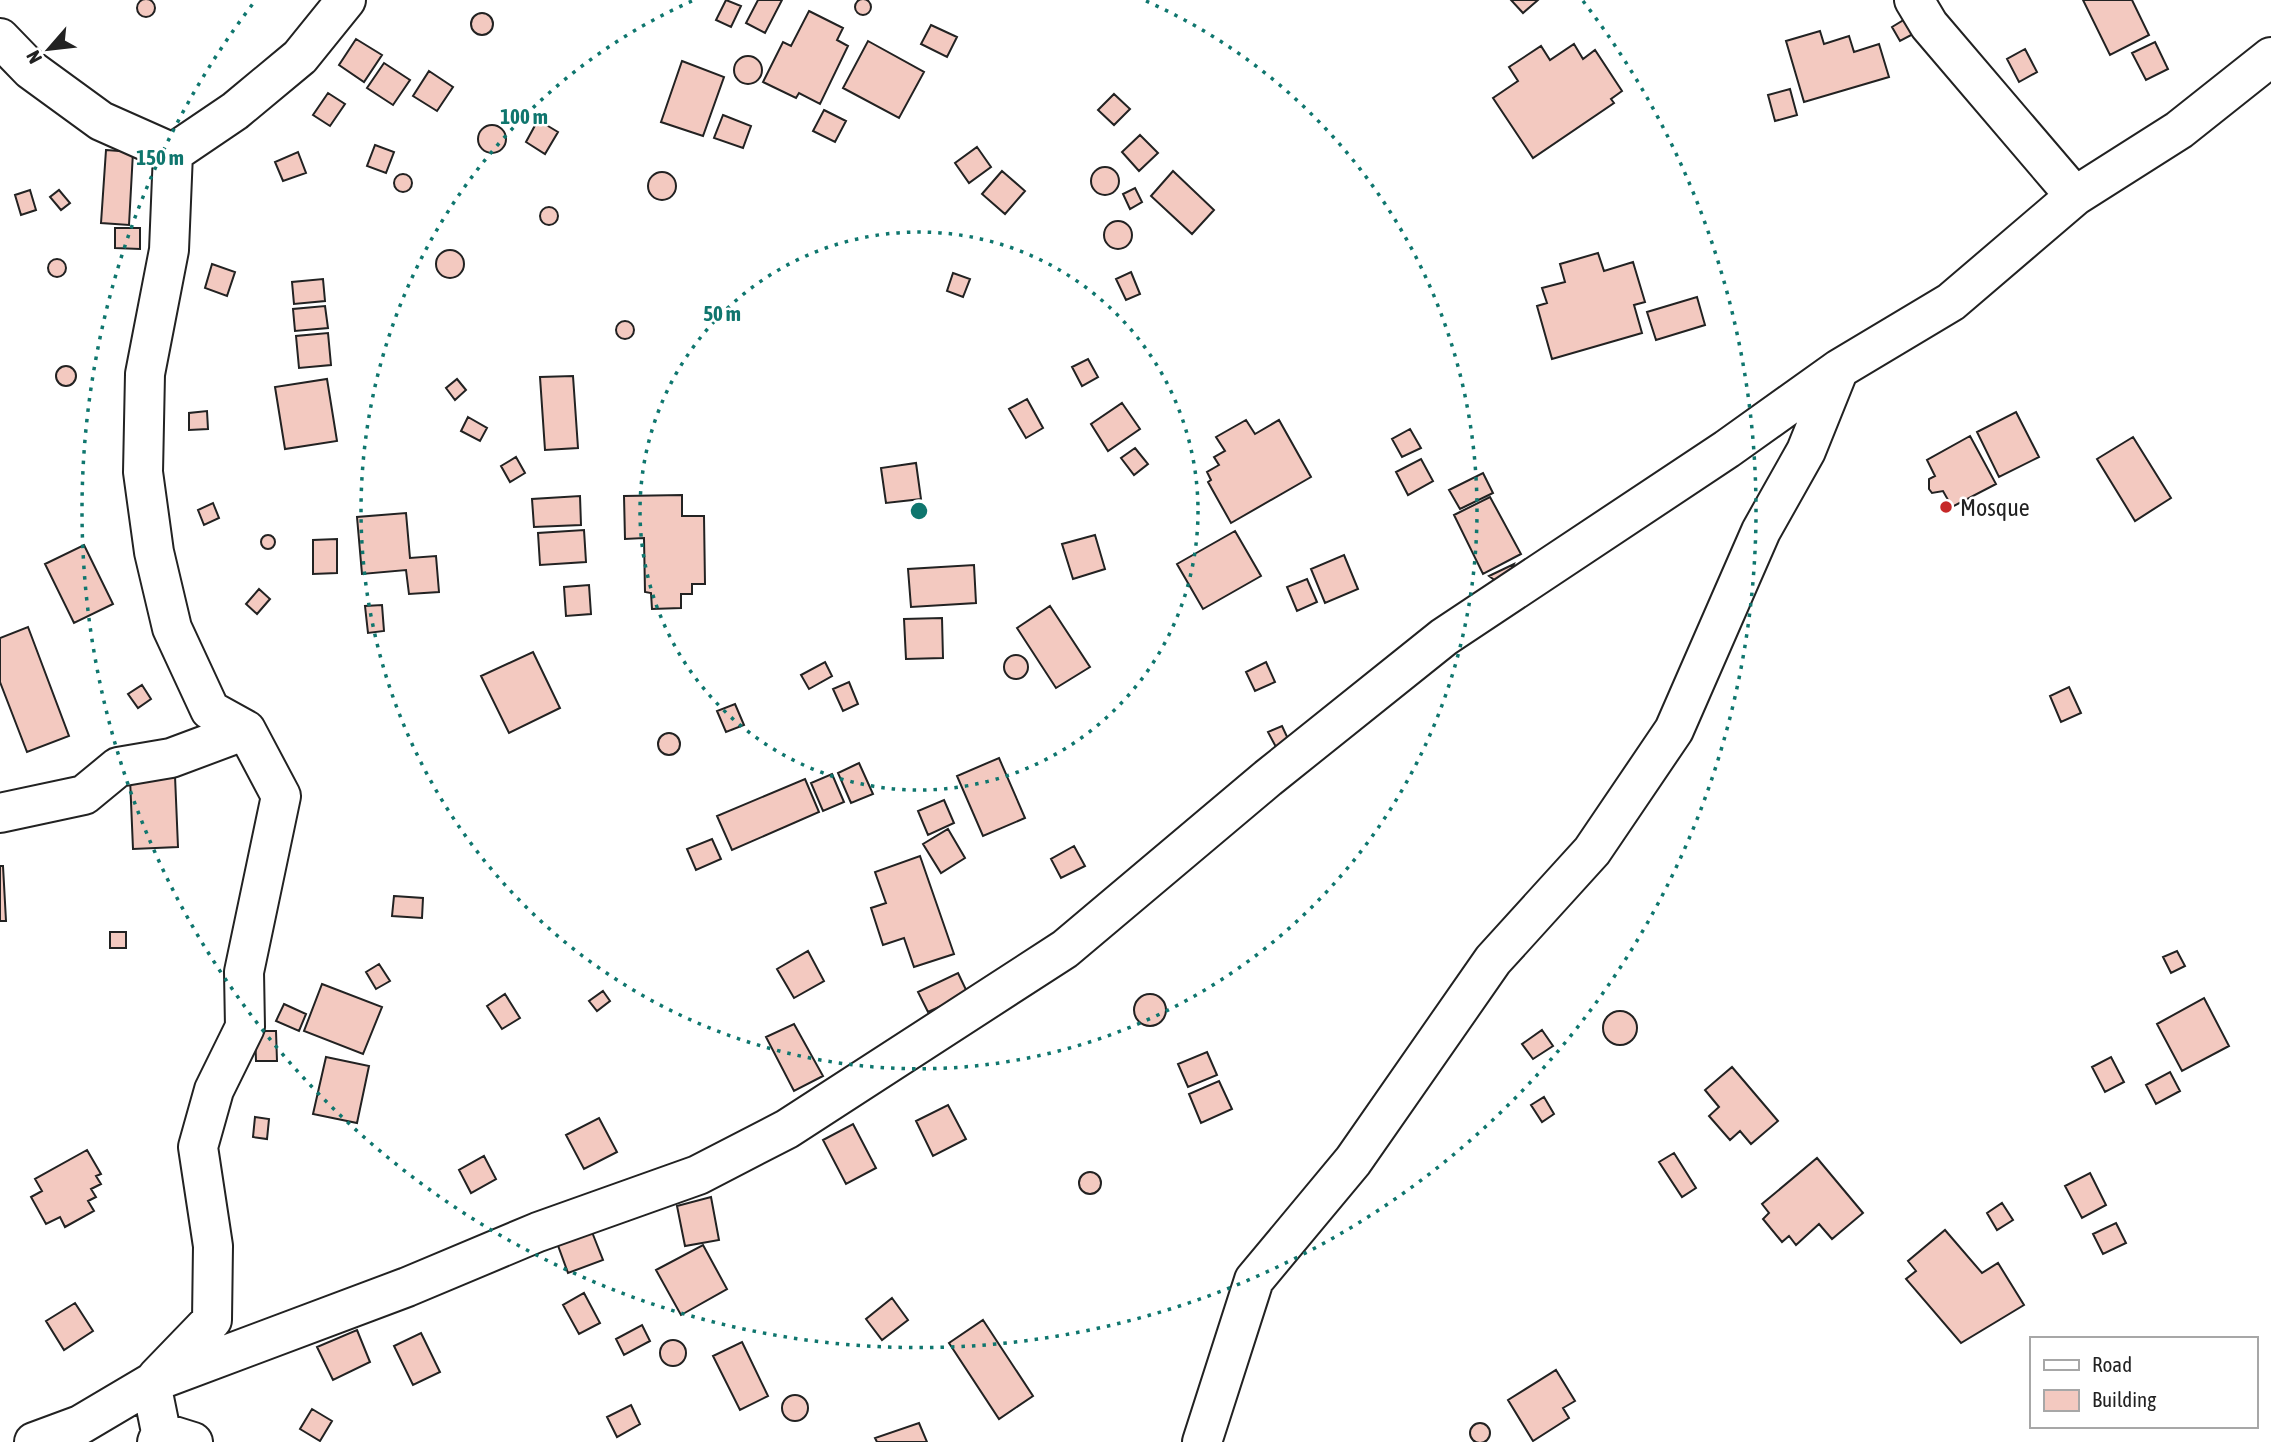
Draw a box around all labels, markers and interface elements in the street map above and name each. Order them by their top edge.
north arrow [14,14,84,84]
text: N [22,47,46,67]
text: 100 m [500,104,548,128]
text: 150 m [136,145,184,169]
text: 50 m [703,301,741,325]
place label: Mosque [1960,494,2030,521]
centre of rings [907,499,931,523]
marker: Mosque [1938,499,1954,515]
legend [2030,1337,2257,1428]
text: Road [2092,1352,2132,1376]
text: Building [2092,1387,2156,1411]

